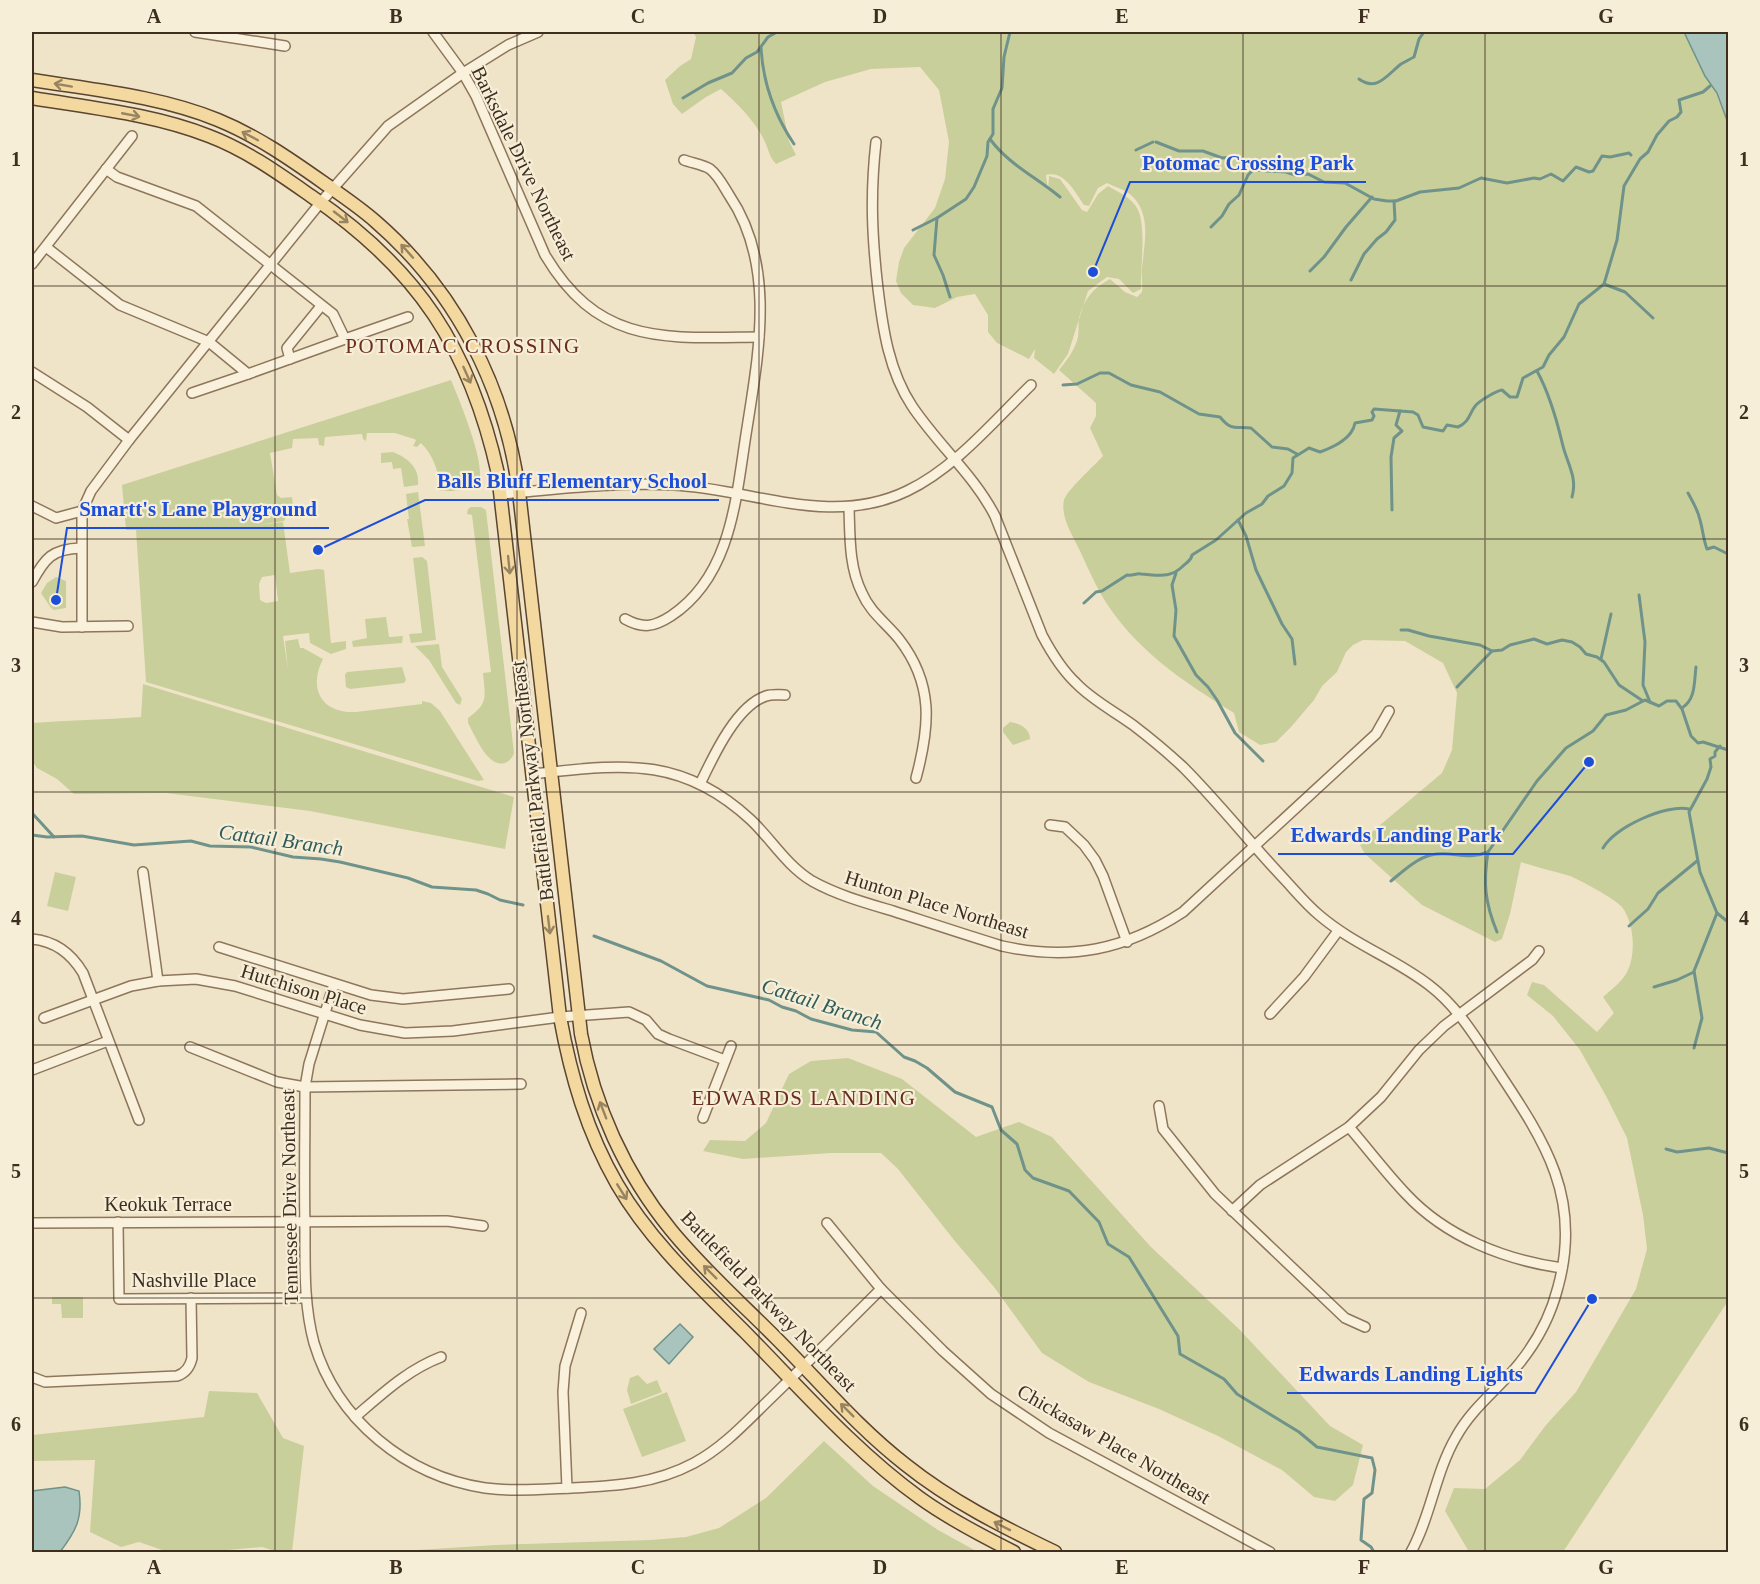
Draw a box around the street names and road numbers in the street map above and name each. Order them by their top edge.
street label: Barksdale Drive Northeast [467,62,581,264]
street label: Battlefield Parkway Northeast [506,659,559,903]
street label: Hunton Place Northeast [842,866,1032,943]
street label: Hutchison Place [238,959,370,1019]
street label: Tennessee Drive Northeast [276,1089,302,1305]
street label: Keokuk Terrace [104,1193,232,1215]
street label: Battlefield Parkway Northeast [676,1206,861,1397]
street label: Nashville Place [132,1269,257,1291]
street label: Chickasaw Place Northeast [1014,1380,1215,1508]

